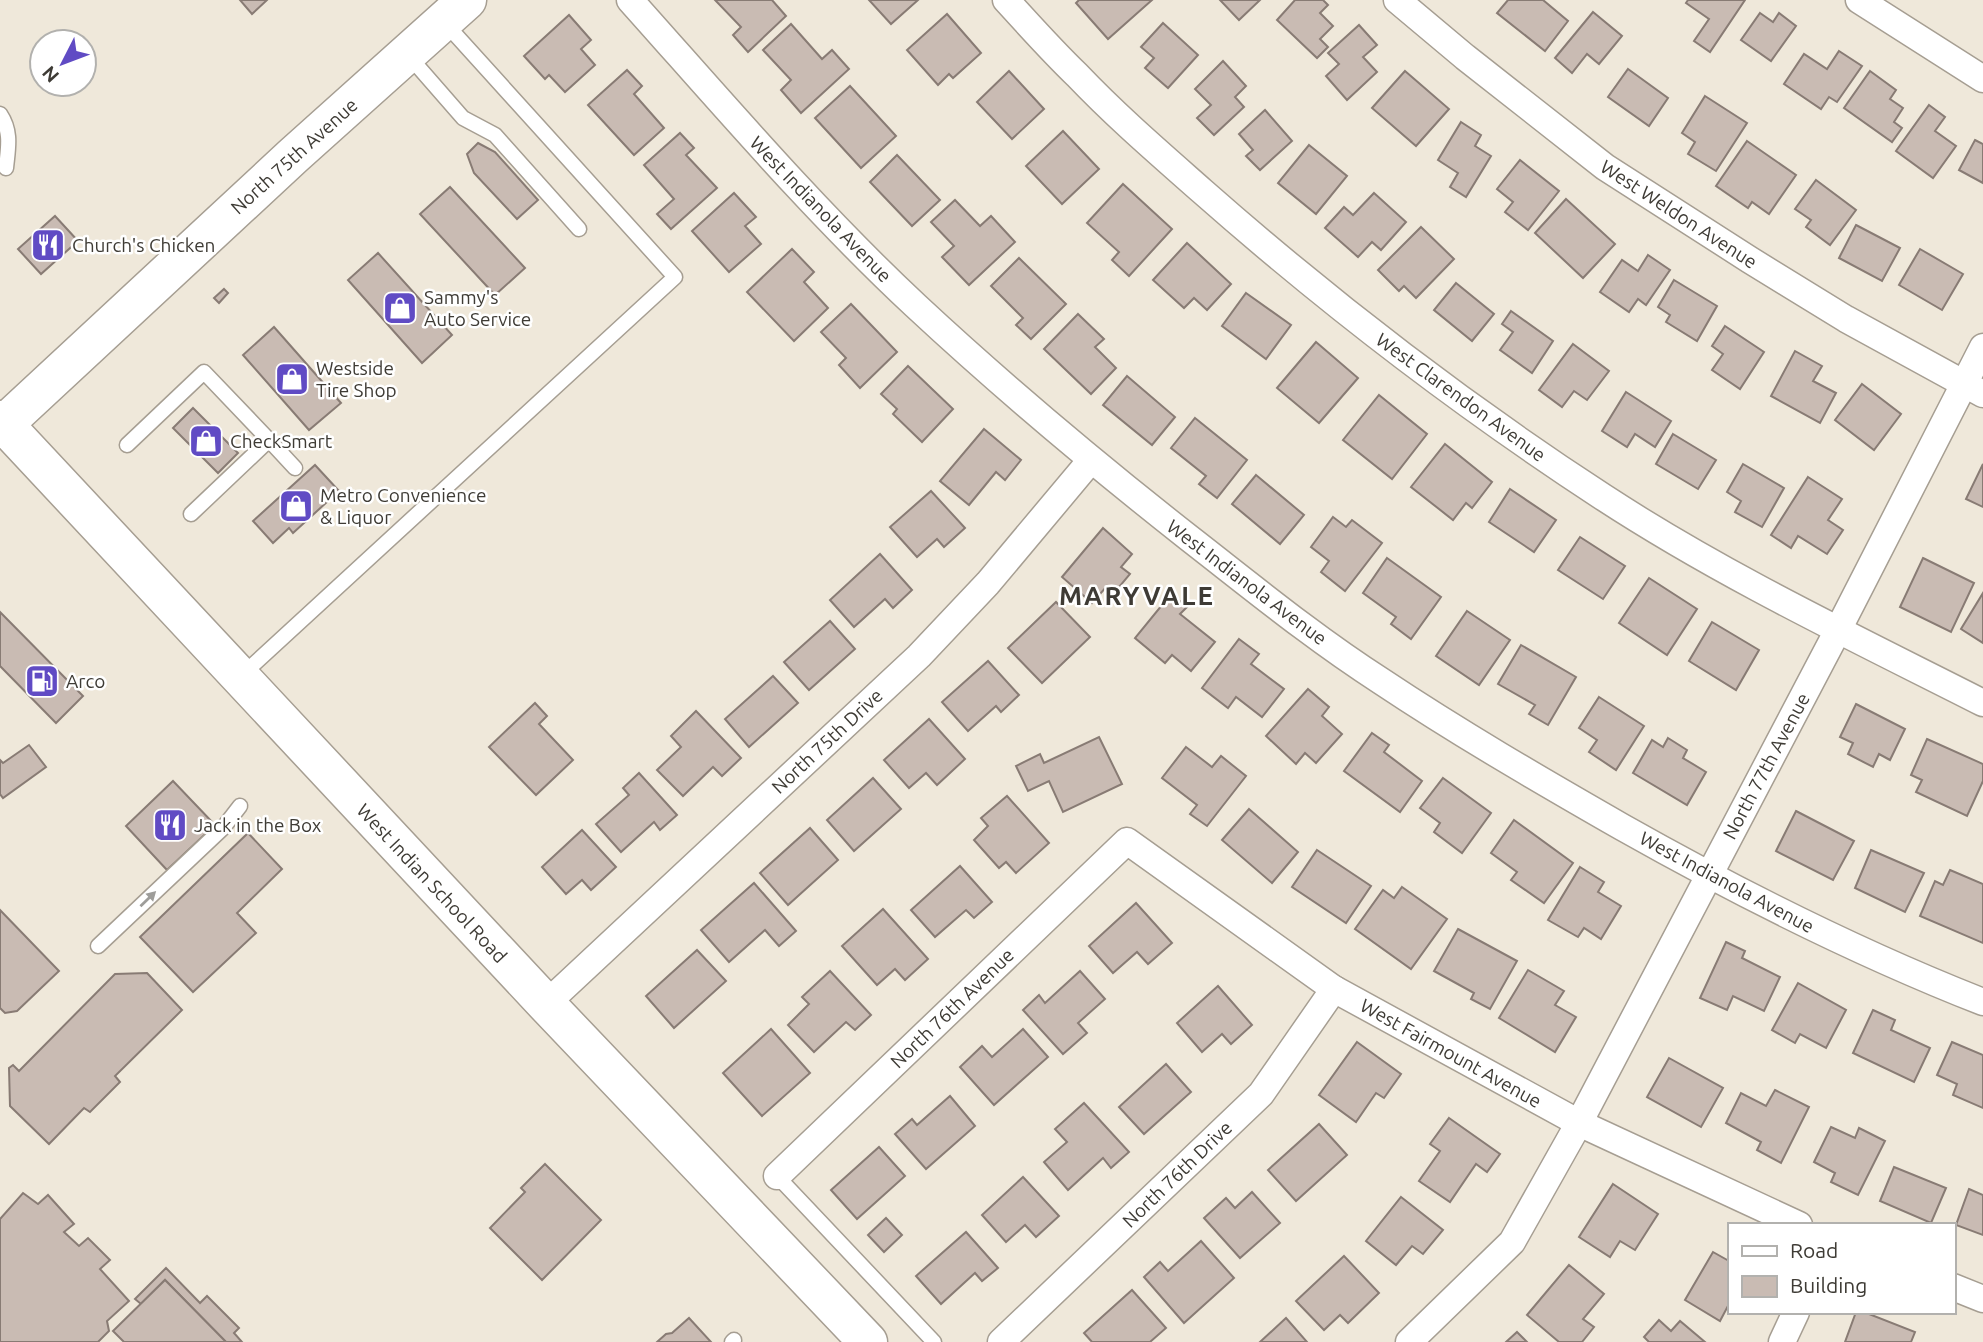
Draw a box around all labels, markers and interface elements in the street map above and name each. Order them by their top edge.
north arrow [28,28,98,98]
text: N [37,62,63,87]
street label: North 75th Avenue [226,93,362,219]
street label: West Indianola Avenue [746,132,896,286]
street label: West Weldon Avenue [1597,155,1761,273]
restaurant icon: Church's Chicken [29,226,67,264]
place label: Church's Chicken [72,234,215,256]
place label: Sammy's Auto Service [424,286,531,330]
shop icon: Sammy's Auto Service [381,289,419,327]
street label: West Clarendon Avenue [1372,328,1550,466]
place label: Westside Tire Shop [316,357,397,401]
shop icon: Westside Tire Shop [273,360,311,398]
shop icon: CheckSmart [187,422,225,460]
place label: CheckSmart [230,430,333,452]
place label: Metro Convenience & Liquor [320,484,486,528]
shop icon: Metro Convenience & Liquor [277,487,315,525]
street label: West Indianola Avenue [1163,515,1331,649]
district label: MARYVALE [1059,581,1215,610]
fuel station icon: Arco [23,662,61,700]
place label: Arco [66,670,105,692]
street label: North 75th Drive [767,684,887,798]
street label: North 77th Avenue [1718,689,1814,843]
street label: West Indian School Road [353,799,511,967]
restaurant icon: Jack in the Box [151,806,189,844]
place label: Jack in the Box [194,814,322,836]
street label: West Indianola Avenue [1636,827,1818,937]
one-way arrow [139,891,156,908]
street label: North 76th Avenue [886,944,1018,1072]
street label: West Fairmount Avenue [1357,994,1545,1112]
street label: North 76th Drive [1118,1116,1236,1232]
legend [1728,1223,1955,1314]
text: Road [1790,1238,1838,1262]
text: Building [1790,1273,1867,1297]

